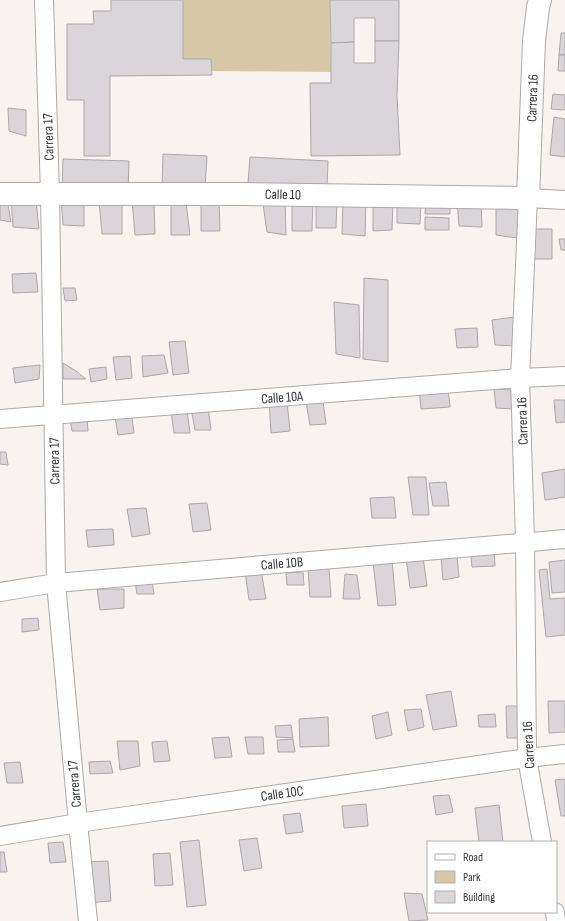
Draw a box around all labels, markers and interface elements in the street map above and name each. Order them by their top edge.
street label: Carrera 16 [523,74,542,122]
street label: Carrera 17 [39,113,58,161]
street label: Calle 10 [265,186,301,203]
street label: Calle 10A [260,387,305,407]
street label: Carrera 16 [513,397,532,445]
street label: Carrera 17 [46,437,63,485]
street label: Calle 10B [260,553,304,574]
street label: Carrera 16 [519,721,538,769]
street label: Carrera 17 [64,759,85,808]
street label: Calle 10C [260,782,305,805]
legend [427,841,557,913]
text: Road [463,850,483,865]
text: Park [463,870,481,885]
text: Building [463,890,495,905]

